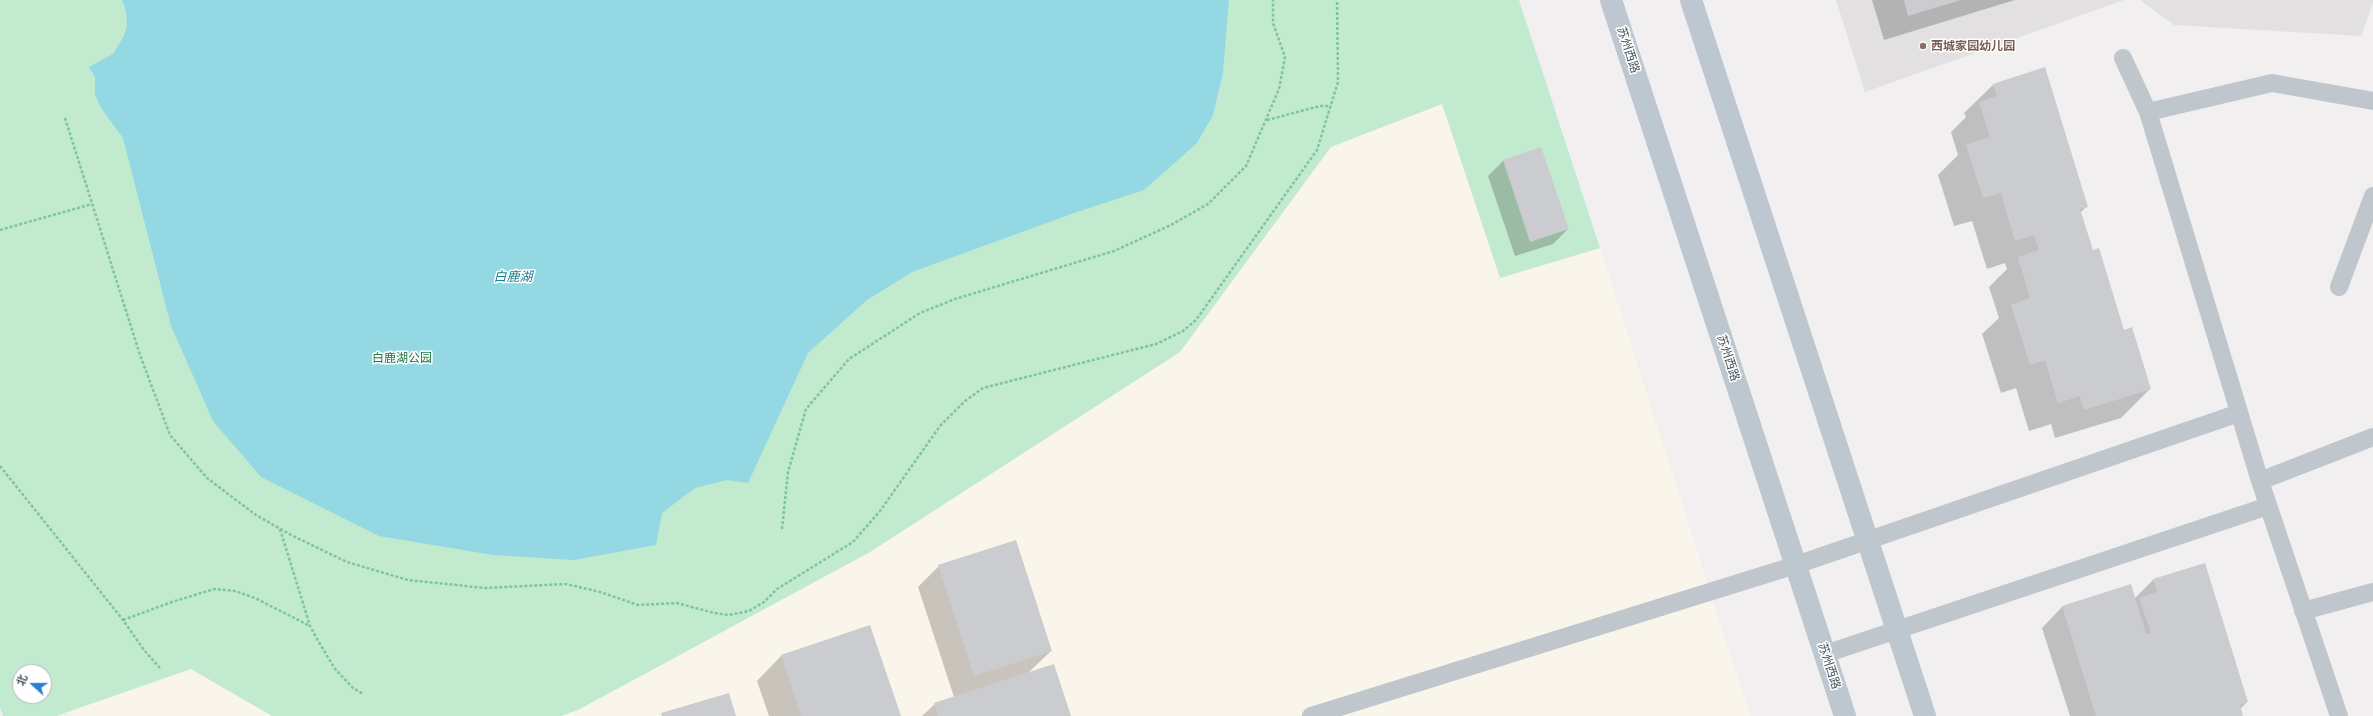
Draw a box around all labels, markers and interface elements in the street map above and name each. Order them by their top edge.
street label: 苏州西路 [1614,25,1642,75]
place label: 西城家园幼儿园 [1931,39,2015,53]
marker: 西城家园幼儿园 [1918,41,1928,51]
water label: 白鹿湖 [494,269,532,285]
street label: 苏州西路 [1714,333,1742,383]
park label: 白鹿湖公园 [372,351,432,365]
street label: 苏州西路 [1815,641,1843,691]
north arrow [12,664,52,704]
text: 北 [13,672,30,688]

